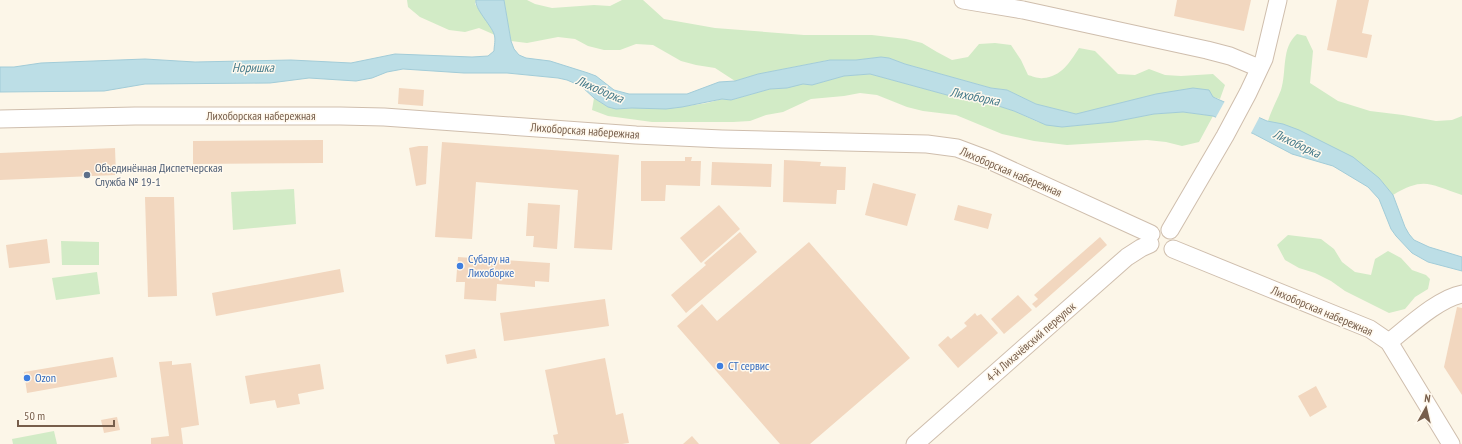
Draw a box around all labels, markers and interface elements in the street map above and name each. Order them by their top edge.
water label: Норишка [232,59,275,76]
water label: Лихоборка [572,71,627,107]
water label: Лихоборка [948,83,1002,110]
street label: Лихоборская набережная [205,108,316,123]
street label: Лихоборская набережная [529,119,640,142]
water label: Лихоборка [1270,125,1324,162]
street label: Лихоборская набережная [957,143,1065,200]
place label: Объединённая Диспетчерская Служба № 19-1 [95,160,223,189]
marker: Объединённая Диспетчерская Служба № 19-1 [82,170,92,180]
place label: Субару на Лихоборке [467,251,514,280]
marker: Субару на Лихоборке [455,261,465,271]
street label: Лихоборская набережная [1268,282,1376,339]
street label: 4-й Лихачёвский переулок [983,299,1079,385]
place label: СТ сервис [728,358,770,373]
marker: СТ сервис [715,361,725,371]
place label: Ozon [35,370,56,385]
marker: Ozon [22,373,32,383]
north arrow [1406,388,1446,428]
text: N [1423,391,1431,405]
scale bar [18,402,114,428]
text: 50 m [24,408,45,423]

